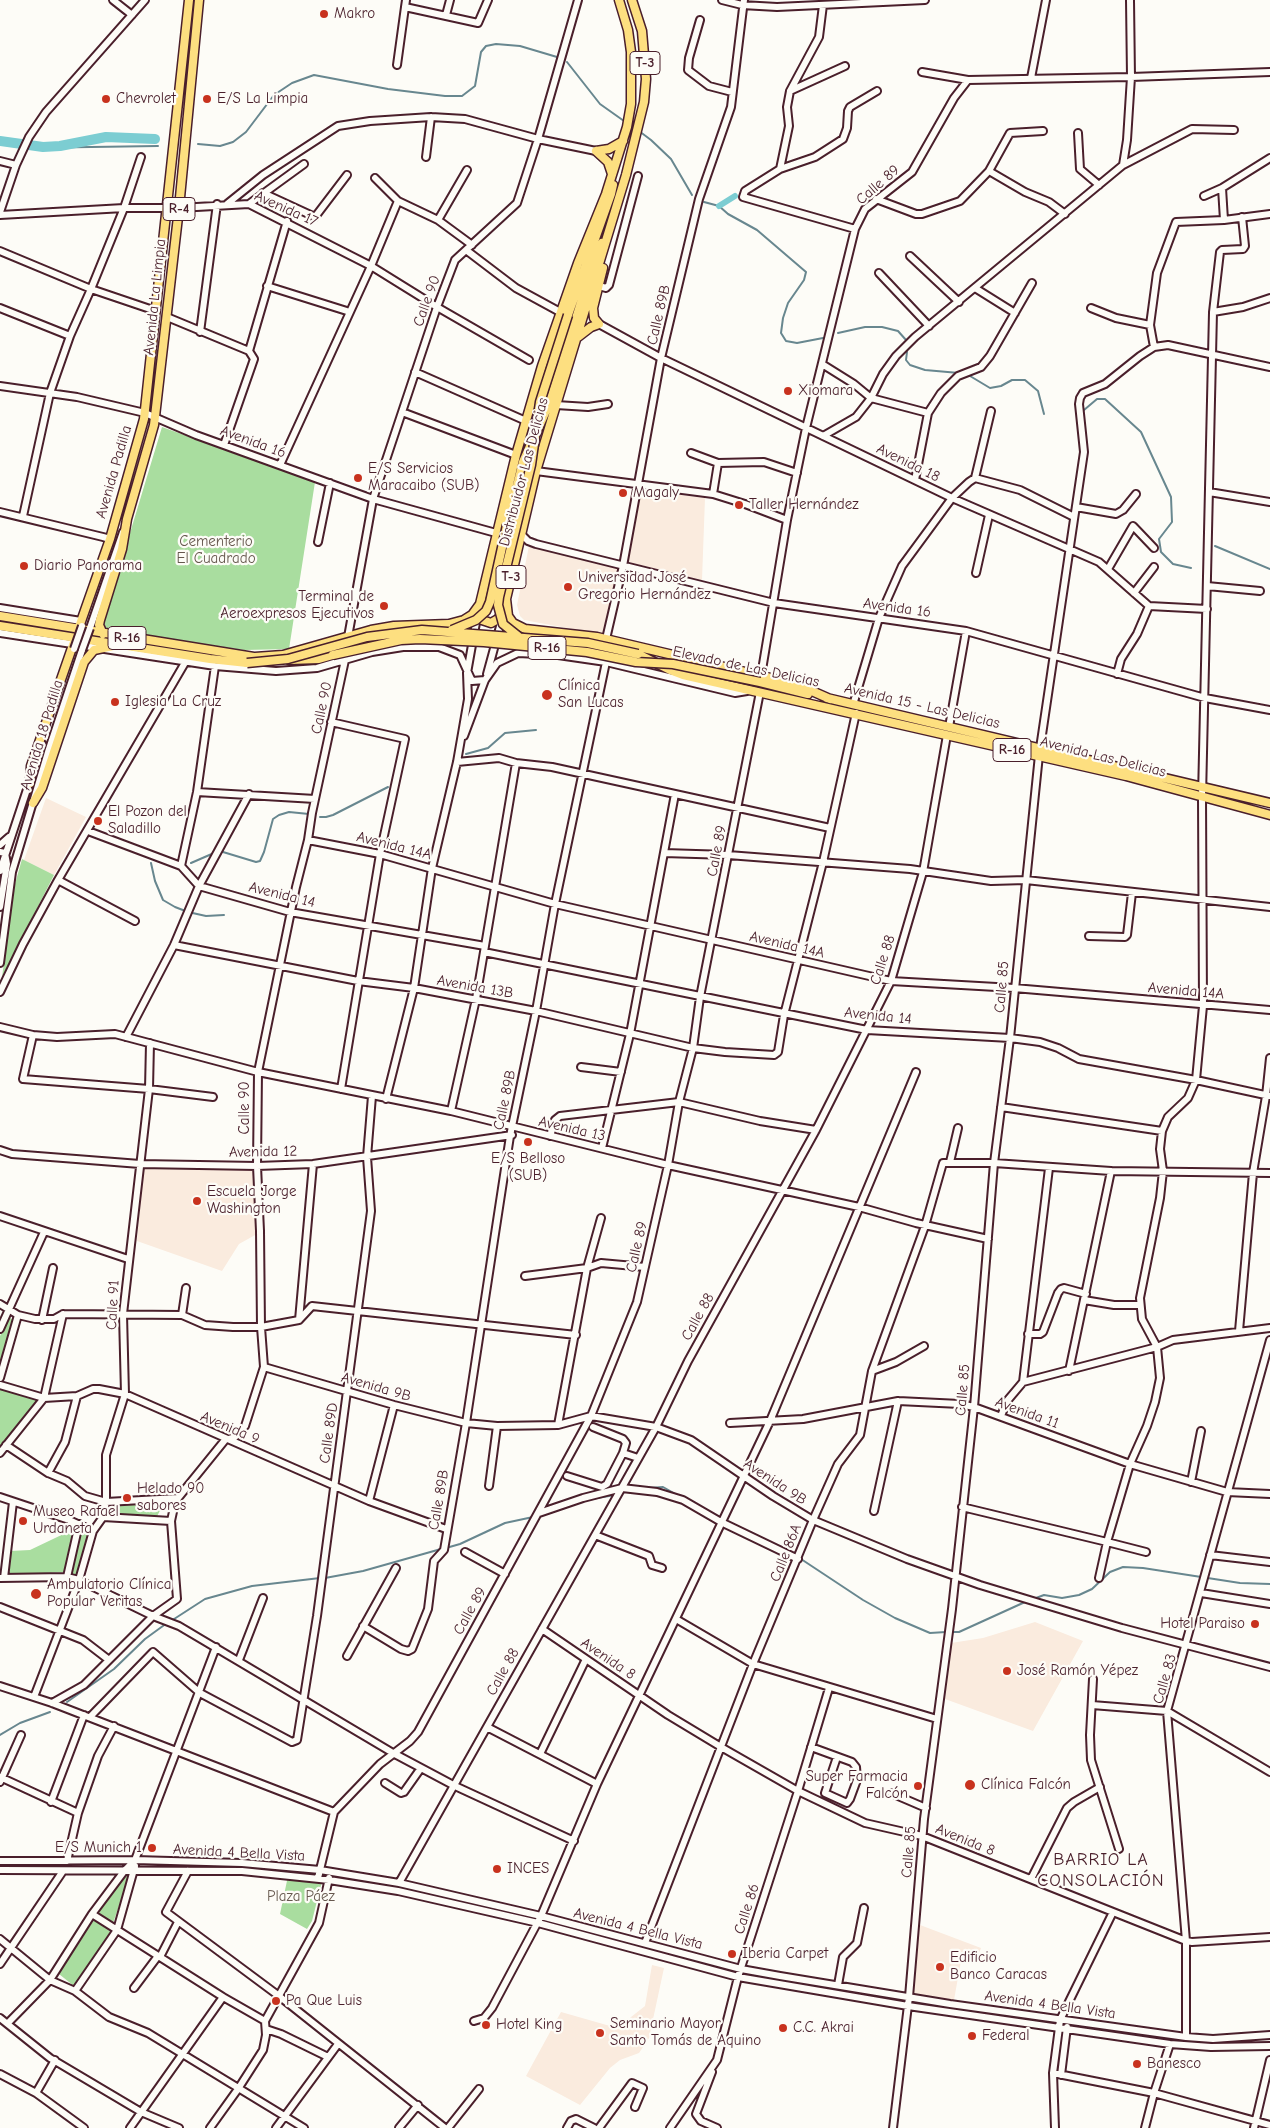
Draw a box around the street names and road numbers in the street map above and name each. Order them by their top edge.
road number: T-3 [630,52,660,74]
street label: Calle 89 [853,161,903,209]
street label: Avenida 17 [251,187,321,231]
road number: R-4 [163,198,195,220]
street label: Avenida La Limpia [140,238,170,356]
street label: Calle 90 [409,273,445,329]
street label: Calle 89B [643,283,675,347]
street label: Distribuidor Las Delicias [495,396,553,548]
street label: Avenida 16 [218,422,288,462]
street label: Avenida Padilla [92,423,136,521]
street label: Avenida 18 [873,440,943,486]
road number: T-3 [496,566,526,588]
street label: Avenida 16 [862,594,932,622]
road number: R-16 [108,626,146,650]
road number: R-16 [528,636,566,660]
street label: Elevado de Las Delicias [671,643,821,691]
street label: Avenida 18 Padilla [17,678,67,792]
street label: Avenida 15 - Las Delicias [842,679,1002,733]
street label: Calle 90 [308,680,336,736]
street label: Avenida Las Delicias [1038,733,1168,781]
road number: R-16 [993,738,1031,762]
street label: Calle 89 [703,824,731,878]
street label: Avenida 14A [355,828,433,864]
street label: Avenida 14 [247,878,317,912]
street label: Avenida 14A [748,928,826,962]
street label: Calle 88 [866,933,900,987]
street label: Calle 85 [991,960,1013,1014]
street label: Avenida 13B [435,971,515,1003]
street label: Avenida 14A [1147,979,1225,1003]
street label: Avenida 14 [843,1004,913,1028]
street label: Calle 89B [490,1068,520,1132]
street label: Calle 90 [236,1081,254,1135]
street label: Avenida 13 [537,1113,607,1145]
street label: Avenida 12 [229,1142,297,1162]
street label: Calle 89 [622,1220,652,1274]
street label: Calle 91 [103,1280,123,1330]
street label: Calle 88 [678,1290,718,1344]
street label: Calle 85 [952,1363,974,1417]
street label: Avenida 9B [339,1368,413,1406]
street label: Avenida 11 [993,1393,1061,1433]
street label: Calle 89D [316,1401,342,1465]
street label: Avenida 9 [198,1407,262,1449]
street label: Avenida 9B [740,1455,810,1509]
street label: Calle 89B [425,1468,453,1532]
street label: Calle 86A [766,1522,806,1584]
street label: Calle 89 [450,1584,490,1638]
street label: Avenida 8 [577,1634,639,1684]
street label: Calle 88 [483,1645,523,1699]
street label: Calle 83 [1149,1652,1181,1706]
street label: Avenida 8 [933,1820,997,1860]
street label: Calle 85 [898,1825,920,1879]
street label: Avenida 4 Bella Vista [172,1841,306,1865]
street label: Calle 86 [730,1882,764,1936]
street label: Avenida 4 Bella Vista [572,1904,704,1954]
street label: Avenida 4 Bella Vista [983,1987,1117,2023]

